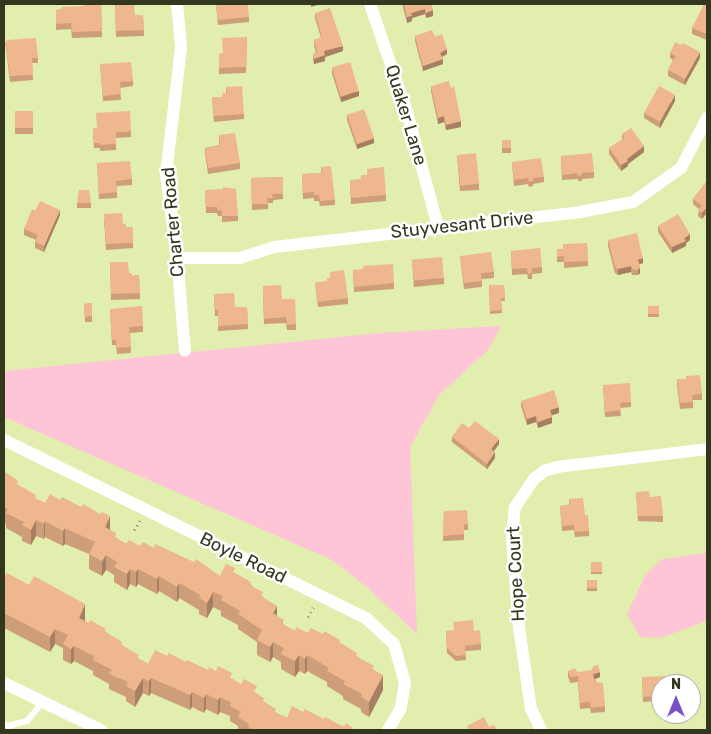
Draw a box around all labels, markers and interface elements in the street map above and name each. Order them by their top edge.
street label: Quaker Lane [380,62,432,168]
street label: Charter Road [157,166,189,278]
street label: Stuyvesant Drive [390,207,534,243]
street label: Hope Court [503,526,529,622]
street label: Boyle Road [196,528,290,588]
north arrow [651,674,701,724]
text: N [671,676,681,693]

